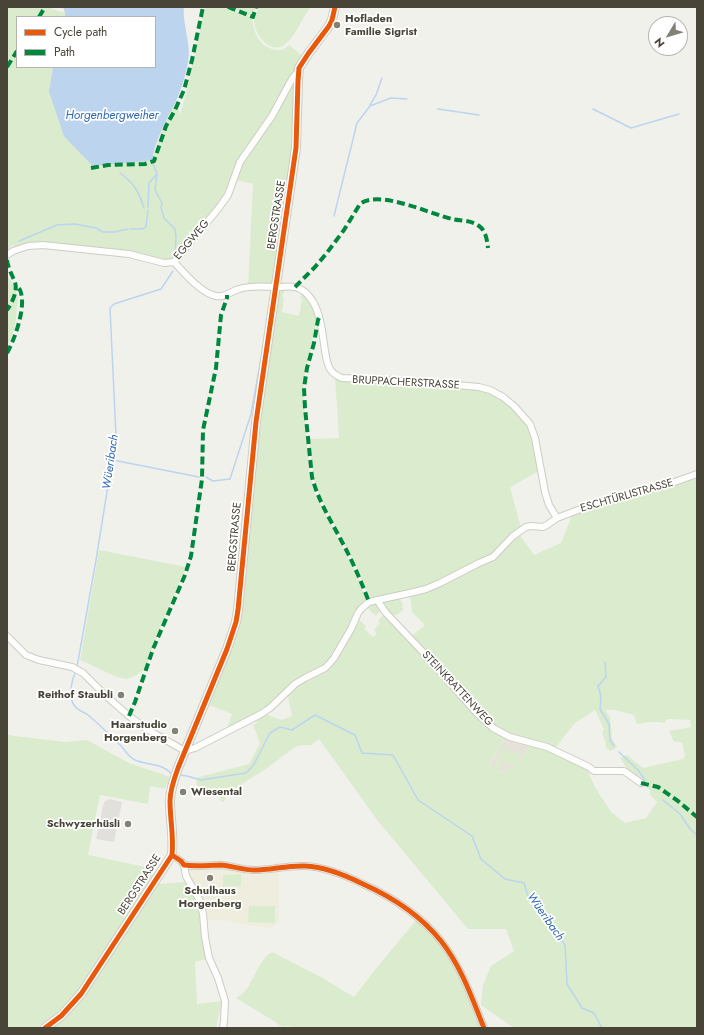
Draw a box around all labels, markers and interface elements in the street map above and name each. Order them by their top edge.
place label: Hofladen Familie Sigrist [345,12,417,38]
legend [16,16,156,68]
north arrow [648,16,688,56]
marker: Hofladen Familie Sigrist [332,20,342,30]
text: Cycle path [54,23,107,41]
text: N [650,34,668,51]
text: Path [54,43,75,61]
water label: Horgenbergweiher [65,109,159,123]
street label: BERGSTRASSE [265,180,289,250]
street label: EGGWEG [171,217,213,263]
street label: BRUPPACHERSTRASSE [352,374,460,392]
water label: Wüeribach [100,433,122,491]
street label: ESCHTÜRLISTRASSE [579,476,675,516]
street label: BERGSTRASSE [225,502,245,572]
street label: STEINKRATTENWEG [419,649,495,729]
place label: Reithof Staubli [38,688,113,702]
marker: Reithof Staubli [116,690,126,700]
place label: Haarstudio Horgenberg [104,718,167,744]
marker: Haarstudio Horgenberg [170,726,180,736]
place label: Wiesental [191,785,242,799]
marker: Wiesental [178,787,188,797]
place label: Schwyzerhüsli [47,817,120,831]
marker: Schwyzerhüsli [123,819,133,829]
street label: BERGSTRASSE [116,852,164,918]
marker: Schulhaus Horgenberg [205,873,215,883]
place label: Schulhaus Horgenberg [179,884,241,910]
water label: Wüeribach [523,890,567,944]

